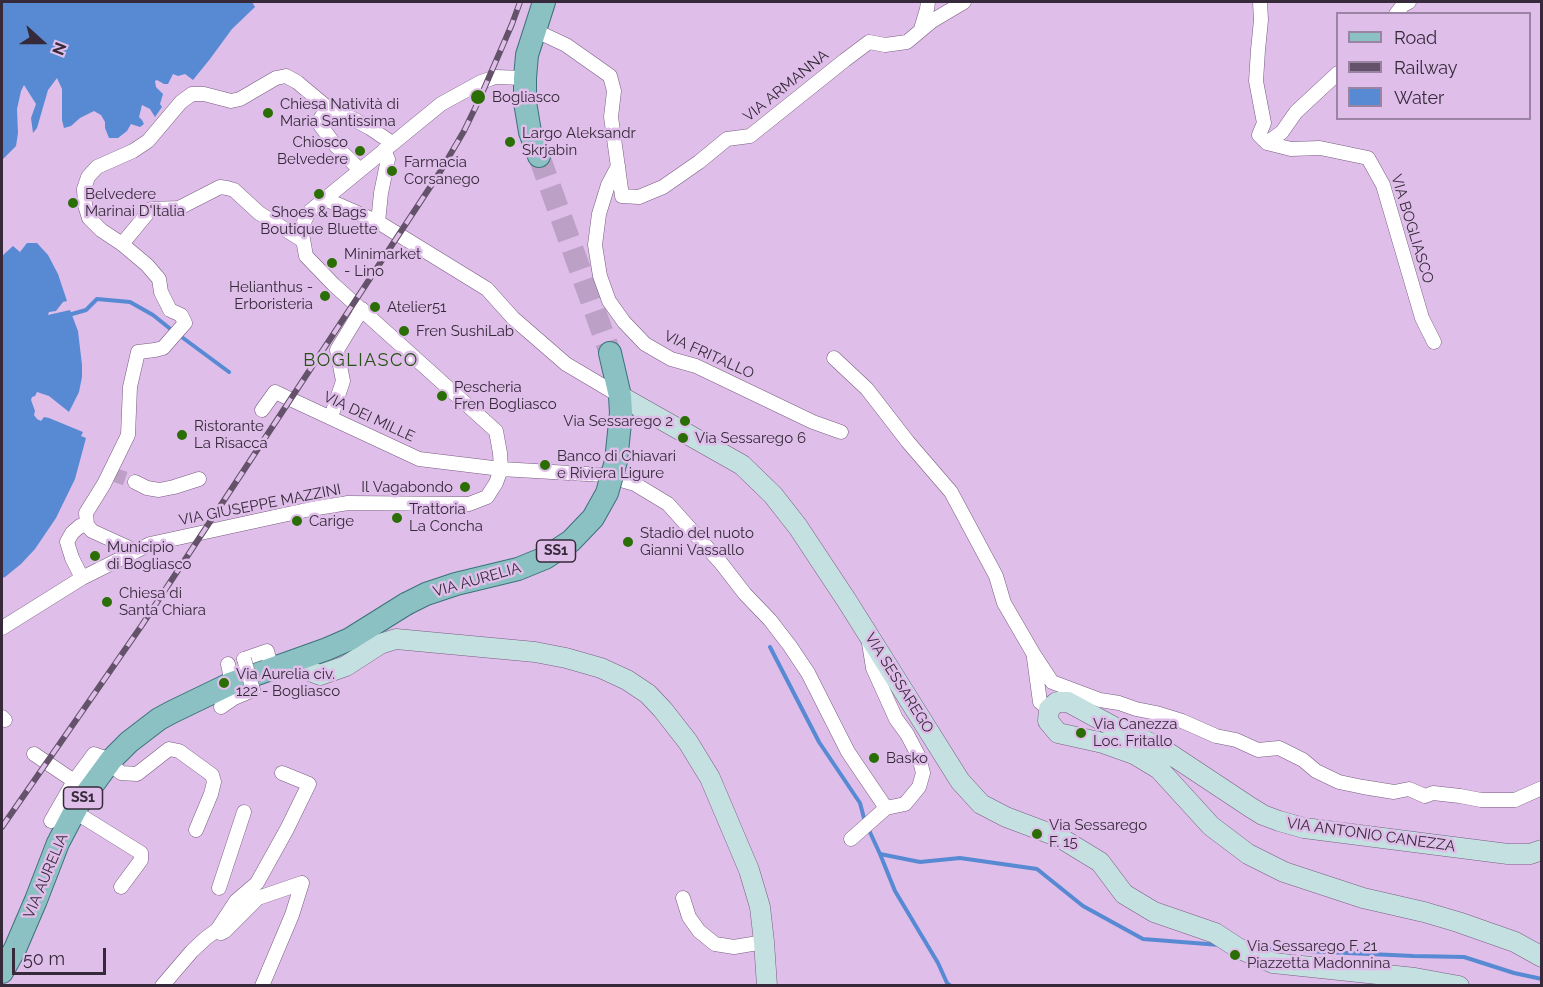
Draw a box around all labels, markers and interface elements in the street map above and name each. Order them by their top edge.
north arrow [12,12,72,72]
legend [1336,12,1531,120]
text: Road [1394,27,1437,48]
text: N [48,40,70,58]
street label: VIA ARMANNA [740,46,832,126]
text: Railway [1394,57,1458,78]
text: Water [1394,87,1444,108]
marker: Bogliasco [469,88,487,106]
place label: Bogliasco [492,88,560,106]
place label: Chiesa Natività di Maria Santissima [280,95,399,130]
marker: Chiesa Natività di Maria Santissima [261,106,275,120]
place label: Largo Aleksandr Skrjabin [522,124,636,159]
place label: Chiosco Belvedere [277,133,348,168]
marker: Largo Aleksandr Skrjabin [503,135,517,149]
marker: Chiosco Belvedere [353,144,367,158]
place label: Farmacia Corsanego [404,153,480,188]
marker: Farmacia Corsanego [385,164,399,178]
street label: VIA BOGLIASCO [1387,172,1437,286]
place label: Belvedere Marinai D'Italia [85,185,185,220]
marker: Shoes & Bags Boutique Bluette [312,187,326,201]
marker: Belvedere Marinai D'Italia [66,196,80,210]
place label: Shoes & Bags Boutique Bluette [260,203,378,238]
place label: Minimarket - Lino [344,245,421,280]
marker: Minimarket - Lino [325,256,339,270]
place label: Helianthus - Erboristeria [229,278,313,313]
marker: Helianthus - Erboristeria [318,289,332,303]
place label: Atelier51 [387,298,447,316]
marker: Atelier51 [368,300,382,314]
place label: Fren SushiLab [416,322,514,340]
marker: Fren SushiLab [397,324,411,338]
street label: VIA FRITALLO [661,327,757,383]
district label: BOGLIASCO [303,350,419,372]
place label: Pescheria Fren Bogliasco [454,378,557,413]
street label: VIA DEI MILLE [320,388,418,446]
marker: Pescheria Fren Bogliasco [435,389,449,403]
place label: Via Sessarego 2 [563,412,673,430]
marker: Via Sessarego 2 [678,414,692,428]
place label: Ristorante La Risacca [194,417,268,452]
marker: Ristorante La Risacca [175,428,189,442]
place label: Via Sessarego 6 [695,429,806,447]
marker: Via Sessarego 6 [676,431,690,445]
place label: Banco di Chiavari e Riviera Ligure [557,447,676,482]
marker: Banco di Chiavari e Riviera Ligure [538,458,552,472]
place label: Il Vagabondo [361,478,453,496]
street label: VIA GIUSEPPE MAZZINI [177,480,343,530]
marker: Il Vagabondo [458,480,472,494]
place label: Trattoria La Concha [409,500,483,535]
marker: Trattoria La Concha [390,511,404,525]
place label: Carige [309,512,354,530]
marker: Carige [290,514,304,528]
place label: Stadio del nuoto Gianni Vassallo [640,524,754,559]
marker: Stadio del nuoto Gianni Vassallo [621,535,635,549]
place label: Municipio di Bogliasco [107,538,191,573]
road number: SS1 [536,540,576,562]
marker: Municipio di Bogliasco [88,549,102,563]
street label: VIA AURELIA [431,559,523,601]
place label: Chiesa di Santa Chiara [119,584,206,619]
marker: Chiesa di Santa Chiara [100,595,114,609]
street label: VIA SESSAREGO [861,630,937,736]
place label: Via Aurelia civ. 122 - Bogliasco [236,665,340,700]
marker: Via Aurelia civ. 122 - Bogliasco [217,676,231,690]
place label: Via Canezza Loc. Fritallo [1093,715,1177,750]
marker: Via Canezza Loc. Fritallo [1074,726,1088,740]
place label: Basko [886,749,928,767]
marker: Basko [867,751,881,765]
road number: SS1 [64,787,103,809]
street label: VIA ANTONIO CANEZZA [1286,814,1456,856]
place label: Via Sessarego F. 15 [1049,816,1147,851]
marker: Via Sessarego F. 15 [1030,827,1044,841]
street label: VIA AURELIA [20,831,72,921]
scale bar [15,936,110,974]
place label: Via Sessarego F. 21 Piazzetta Madonnina [1247,937,1390,972]
text: 50 m [23,948,65,969]
marker: Via Sessarego F. 21 Piazzetta Madonnina [1228,948,1242,962]

